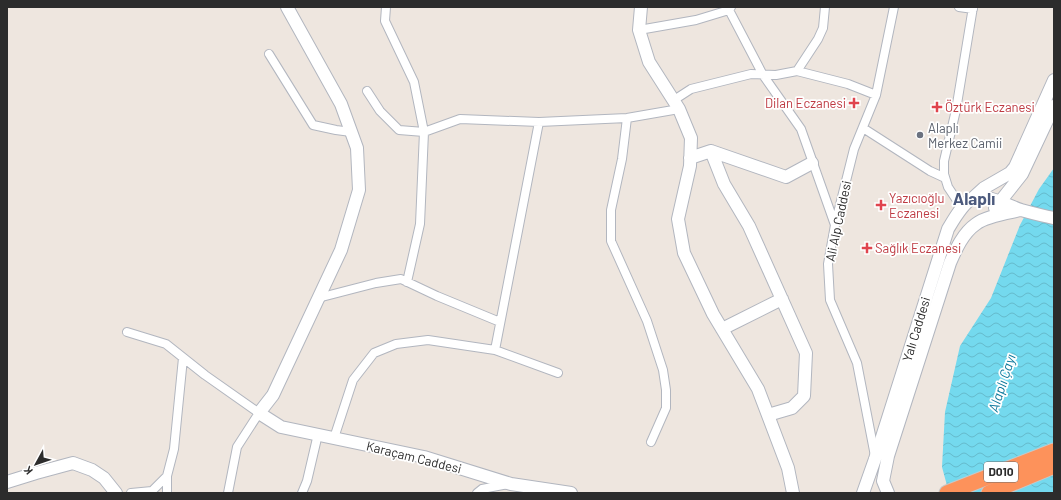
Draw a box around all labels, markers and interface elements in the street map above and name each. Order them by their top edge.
place label: Dilan Eczanesi [765,95,846,111]
marker: Dilan Eczanesi [849,98,859,108]
place label: Öztürk Eczanesi [945,99,1035,115]
marker: Öztürk Eczanesi [932,102,942,112]
place label: Alaplı Merkez Camii [928,120,1002,151]
marker: Alaplı Merkez Camii [915,130,925,140]
street label: Ali Alp Caddesi [822,179,854,263]
district label: Alaplı [953,188,995,208]
place label: Yazıcıoğlu Eczanesi [889,190,944,221]
marker: Yazıcıoğlu Eczanesi [876,200,886,210]
place label: Sağlık Eczanesi [875,240,961,256]
marker: Sağlık Eczanesi [862,243,872,253]
street label: Yalı Caddesi [899,295,933,363]
water label: Alaplı Çayı [984,352,1019,414]
street label: Karaçam Caddesi [365,437,463,477]
north arrow [16,444,56,484]
road number: D010 [984,462,1018,482]
text: K [21,464,35,478]

